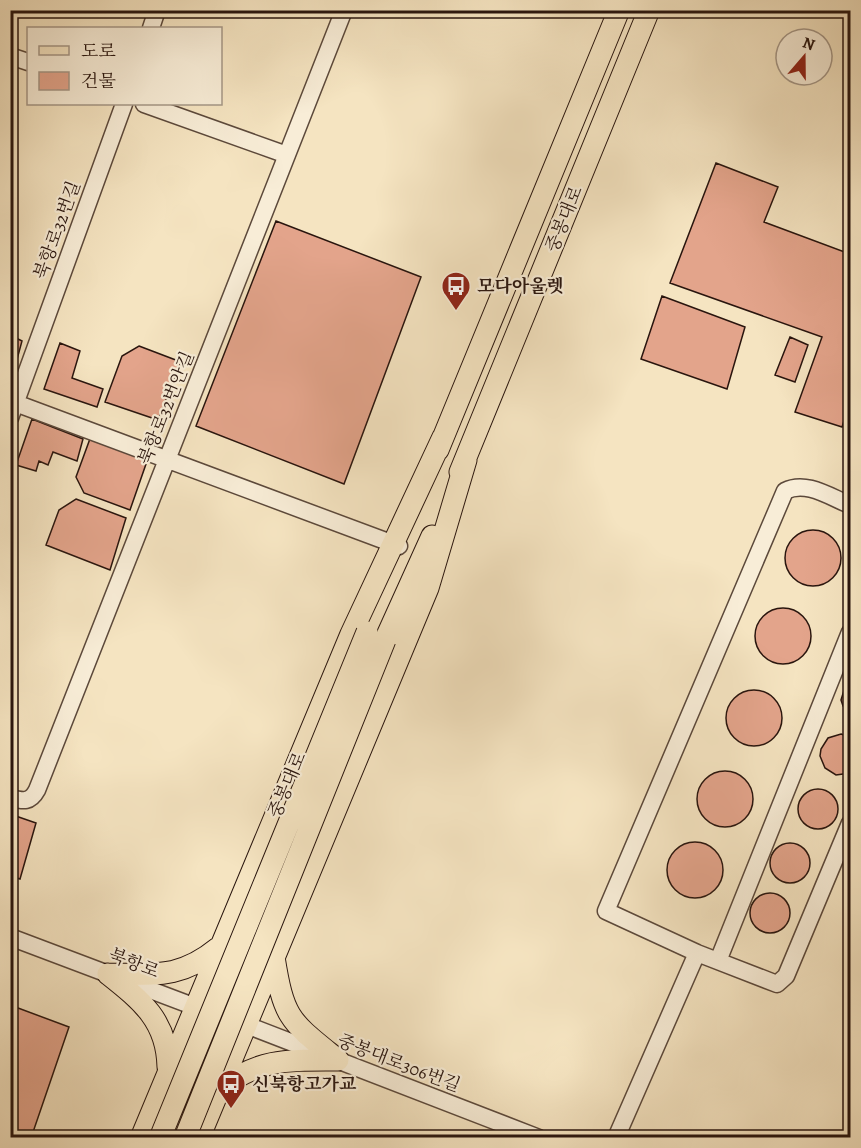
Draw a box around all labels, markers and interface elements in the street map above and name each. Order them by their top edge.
legend [27,27,222,105]
north arrow [774,27,834,87]
text: N [800,32,818,56]
text: 도로 [81,39,116,63]
text: 건물 [81,69,116,93]
street label: 북항로32번길 [28,178,86,282]
street label: 중봉대로 [540,182,588,256]
bus stop icon: 모다아울렛 [440,270,472,312]
place label: 모다아울렛 [477,274,564,298]
street label: 북항로32번안길 [132,348,200,468]
street label: 중봉대로 [262,748,312,822]
street label: 북항로 [105,942,163,984]
street label: 중봉대로306번길 [334,1029,464,1097]
bus stop icon: 신북항고가교 [215,1068,247,1110]
place label: 신북항고가교 [252,1072,357,1096]

